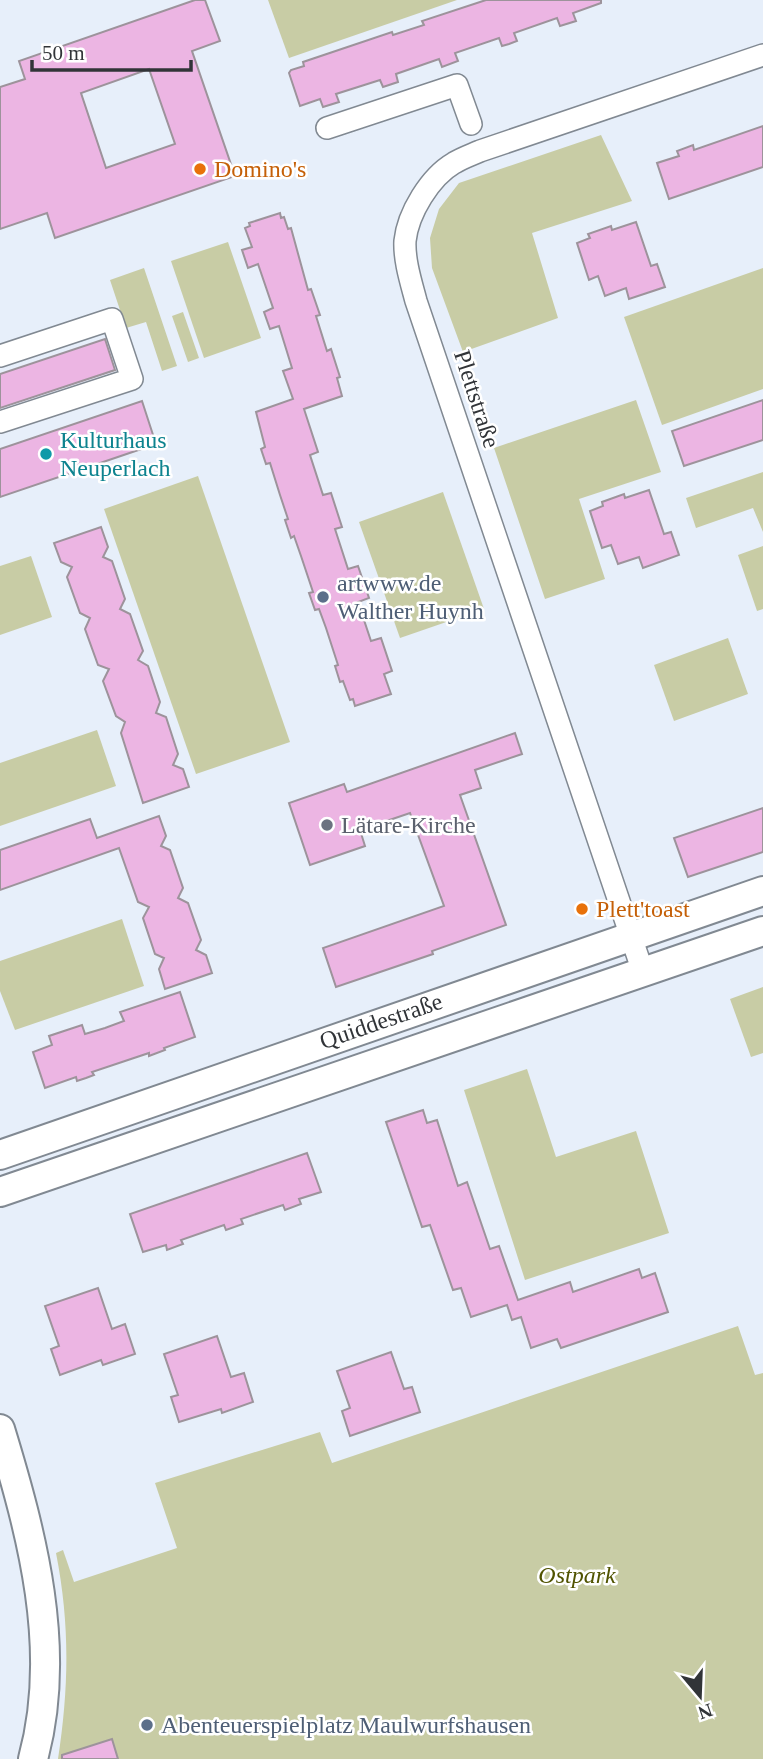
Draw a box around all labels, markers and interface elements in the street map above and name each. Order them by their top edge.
scale bar [32,28,191,72]
text: 50 m [42,41,85,65]
place label: Domino's [214,156,306,182]
marker: Domino's [192,161,208,177]
street label: Plettstraße [449,347,505,451]
place label: Kulturhaus Neuperlach [60,427,171,481]
marker: Kulturhaus Neuperlach [38,446,54,462]
place label: artwww.de Walther Huynh [337,570,484,624]
marker: artwww.de Walther Huynh [315,589,331,605]
place label: Lätare-Kirche [341,812,476,838]
marker: Lätare-Kirche [319,817,335,833]
place label: Plett'toast [596,896,690,922]
marker: Plett'toast [574,901,590,917]
street label: Quiddestraße [316,988,446,1054]
park label: Ostpark [538,1562,616,1588]
north arrow [665,1661,735,1731]
text: N [695,1699,715,1724]
place label: Abenteuerspielplatz Maulwurfshausen [161,1712,531,1738]
marker: Abenteuerspielplatz Maulwurfshausen [139,1717,155,1733]

